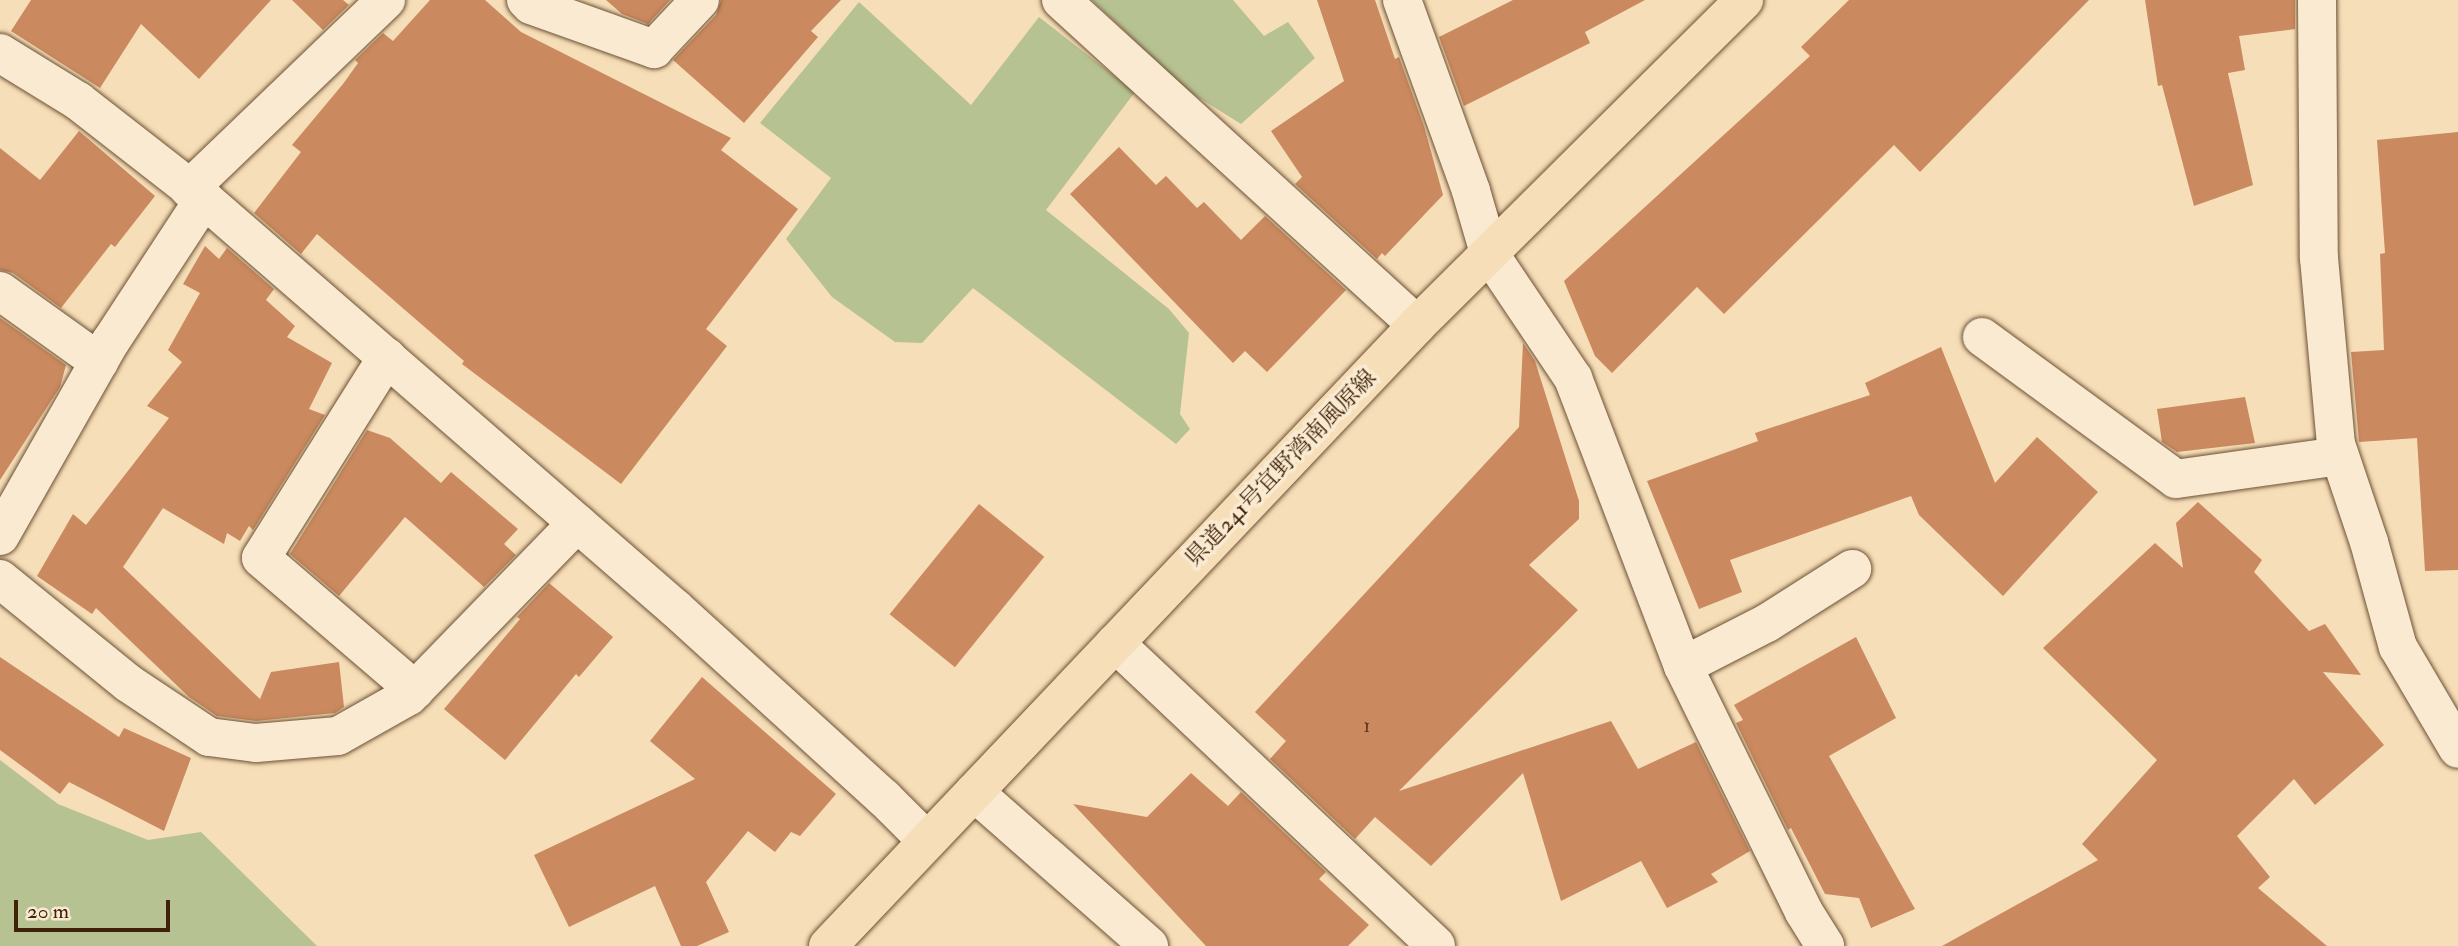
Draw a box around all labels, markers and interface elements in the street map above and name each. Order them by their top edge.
street label: 県道241号宜野湾南風原線 [1180,364,1382,572]
house number: 1 [1364,716,1370,738]
scale bar [18,886,173,930]
text: 20 m [27,898,69,925]

